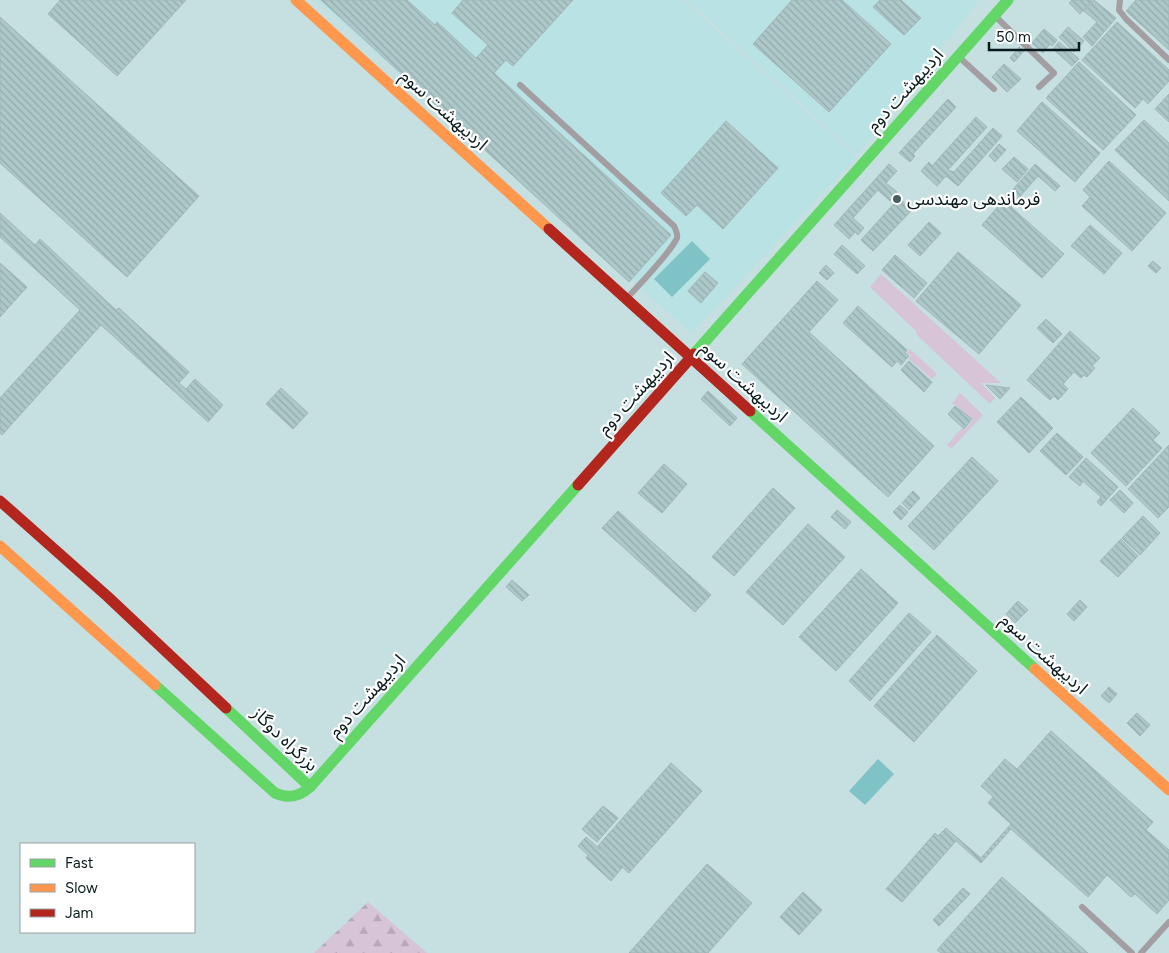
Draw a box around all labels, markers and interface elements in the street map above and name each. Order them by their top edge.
scale bar [989,20,1079,52]
text: 50 m [996,28,1031,46]
street label: اردیبهشت دوم [862,44,950,138]
street label: اردیبهشت سوم [394,65,492,157]
place label: فرماندهی مهندسی [907,188,1040,210]
marker: فرماندهی مهندسی [891,193,903,205]
street label: اردیبهشت سوم [694,337,792,429]
street label: اردیبهشت دوم [593,347,681,441]
street label: اردیبهشت سوم [994,609,1092,701]
street label: اردیبهشت دوم [324,650,412,744]
street label: بزرگراه دوگاز [246,701,323,776]
legend [20,843,195,933]
text: Fast [65,854,94,872]
text: Slow [65,879,98,897]
text: Jam [65,904,93,922]

